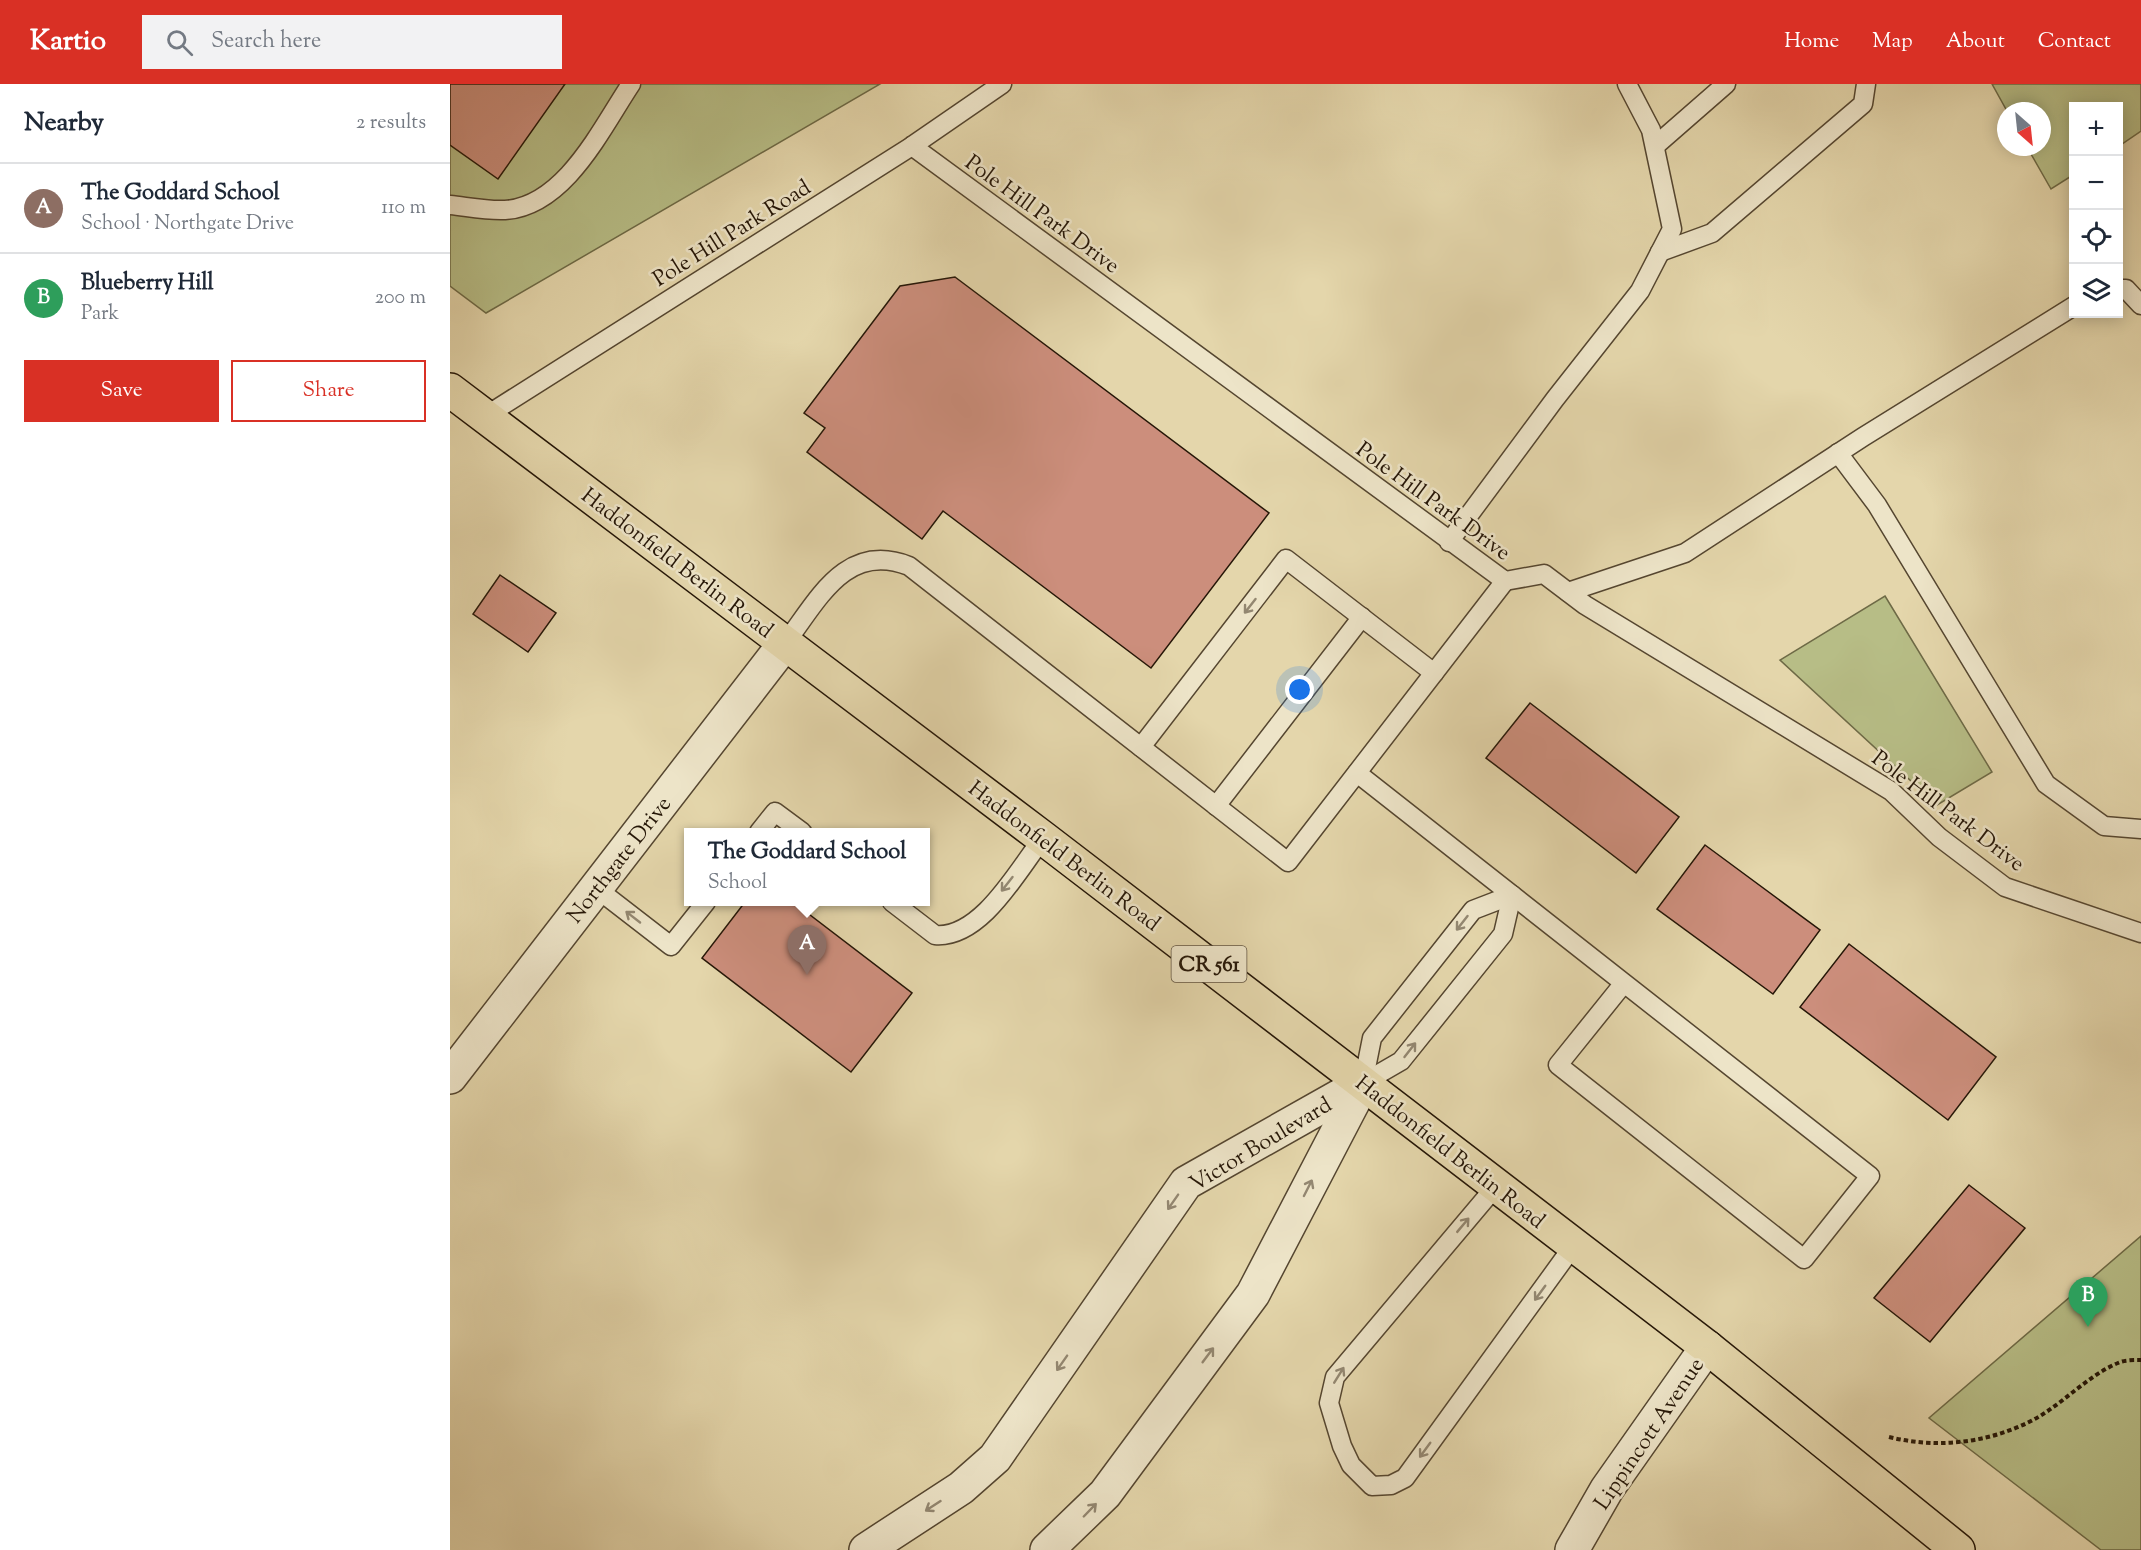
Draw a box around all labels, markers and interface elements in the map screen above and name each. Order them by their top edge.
search box [142,15,562,69]
text: Kartio [30,22,106,62]
icon: search [163,26,196,59]
text: Search here [211,26,321,58]
text: Home [1784,27,1839,57]
text: Map [1872,27,1913,57]
text: About [1946,27,2005,57]
text: Contact [2038,27,2111,57]
north arrow [1997,102,2051,156]
map controls [2069,102,2123,318]
button: + [2069,102,2123,156]
text: Nearby [24,105,104,142]
text: 2 results [356,109,426,138]
street label: Pole Hill Park Drive [957,148,1125,283]
button: − [2069,156,2123,210]
street label: Pole Hill Park Road [647,173,818,296]
text: The Goddard School [81,178,280,210]
text: A [35,194,52,223]
text: 110 m [381,194,426,223]
text: School · Northgate Drive [81,210,294,239]
button: locate [2069,210,2123,264]
button: layers [2069,264,2123,318]
text: Blueberry Hill [81,268,214,300]
text: B [37,284,50,313]
text: 200 m [375,284,426,313]
text: Park [81,300,119,329]
button: Save [24,360,219,422]
button: Share [231,360,426,422]
street label: Pole Hill Park Drive [1348,435,1516,570]
street label: Haddonfield Berlin Road [573,481,779,647]
one-way arrow [1243,597,1256,613]
your location [1285,675,1314,704]
street label: Pole Hill Park Drive [1864,744,2031,881]
street label: Haddonfield Berlin Road [960,774,1166,940]
street label: Northgate Drive [560,790,680,931]
popup [684,828,930,906]
text: The Goddard School [708,837,906,869]
text: School [708,869,767,898]
one-way arrow [1001,876,1014,892]
one-way arrow [626,911,642,924]
one-way arrow [1456,915,1469,931]
pin: A [788,926,826,975]
road number: CR 561 [1172,946,1246,982]
one-way arrow [1404,1043,1417,1059]
street label: Haddonfield Berlin Road [1347,1069,1551,1238]
street label: Victor Boulevard [1184,1090,1339,1201]
one-way arrow [1303,1180,1314,1198]
one-way arrow [1167,1194,1179,1210]
one-way arrow [1457,1217,1470,1233]
pin: B [2068,1278,2108,1327]
one-way arrow [1533,1284,1546,1300]
one-way arrow [1201,1347,1214,1363]
street label: Lippincott Avenue [1588,1352,1713,1517]
one-way arrow [1056,1354,1068,1370]
one-way arrow [1333,1366,1345,1383]
one-way arrow [1419,1442,1431,1458]
one-way arrow [925,1500,942,1512]
one-way arrow [1082,1502,1097,1517]

